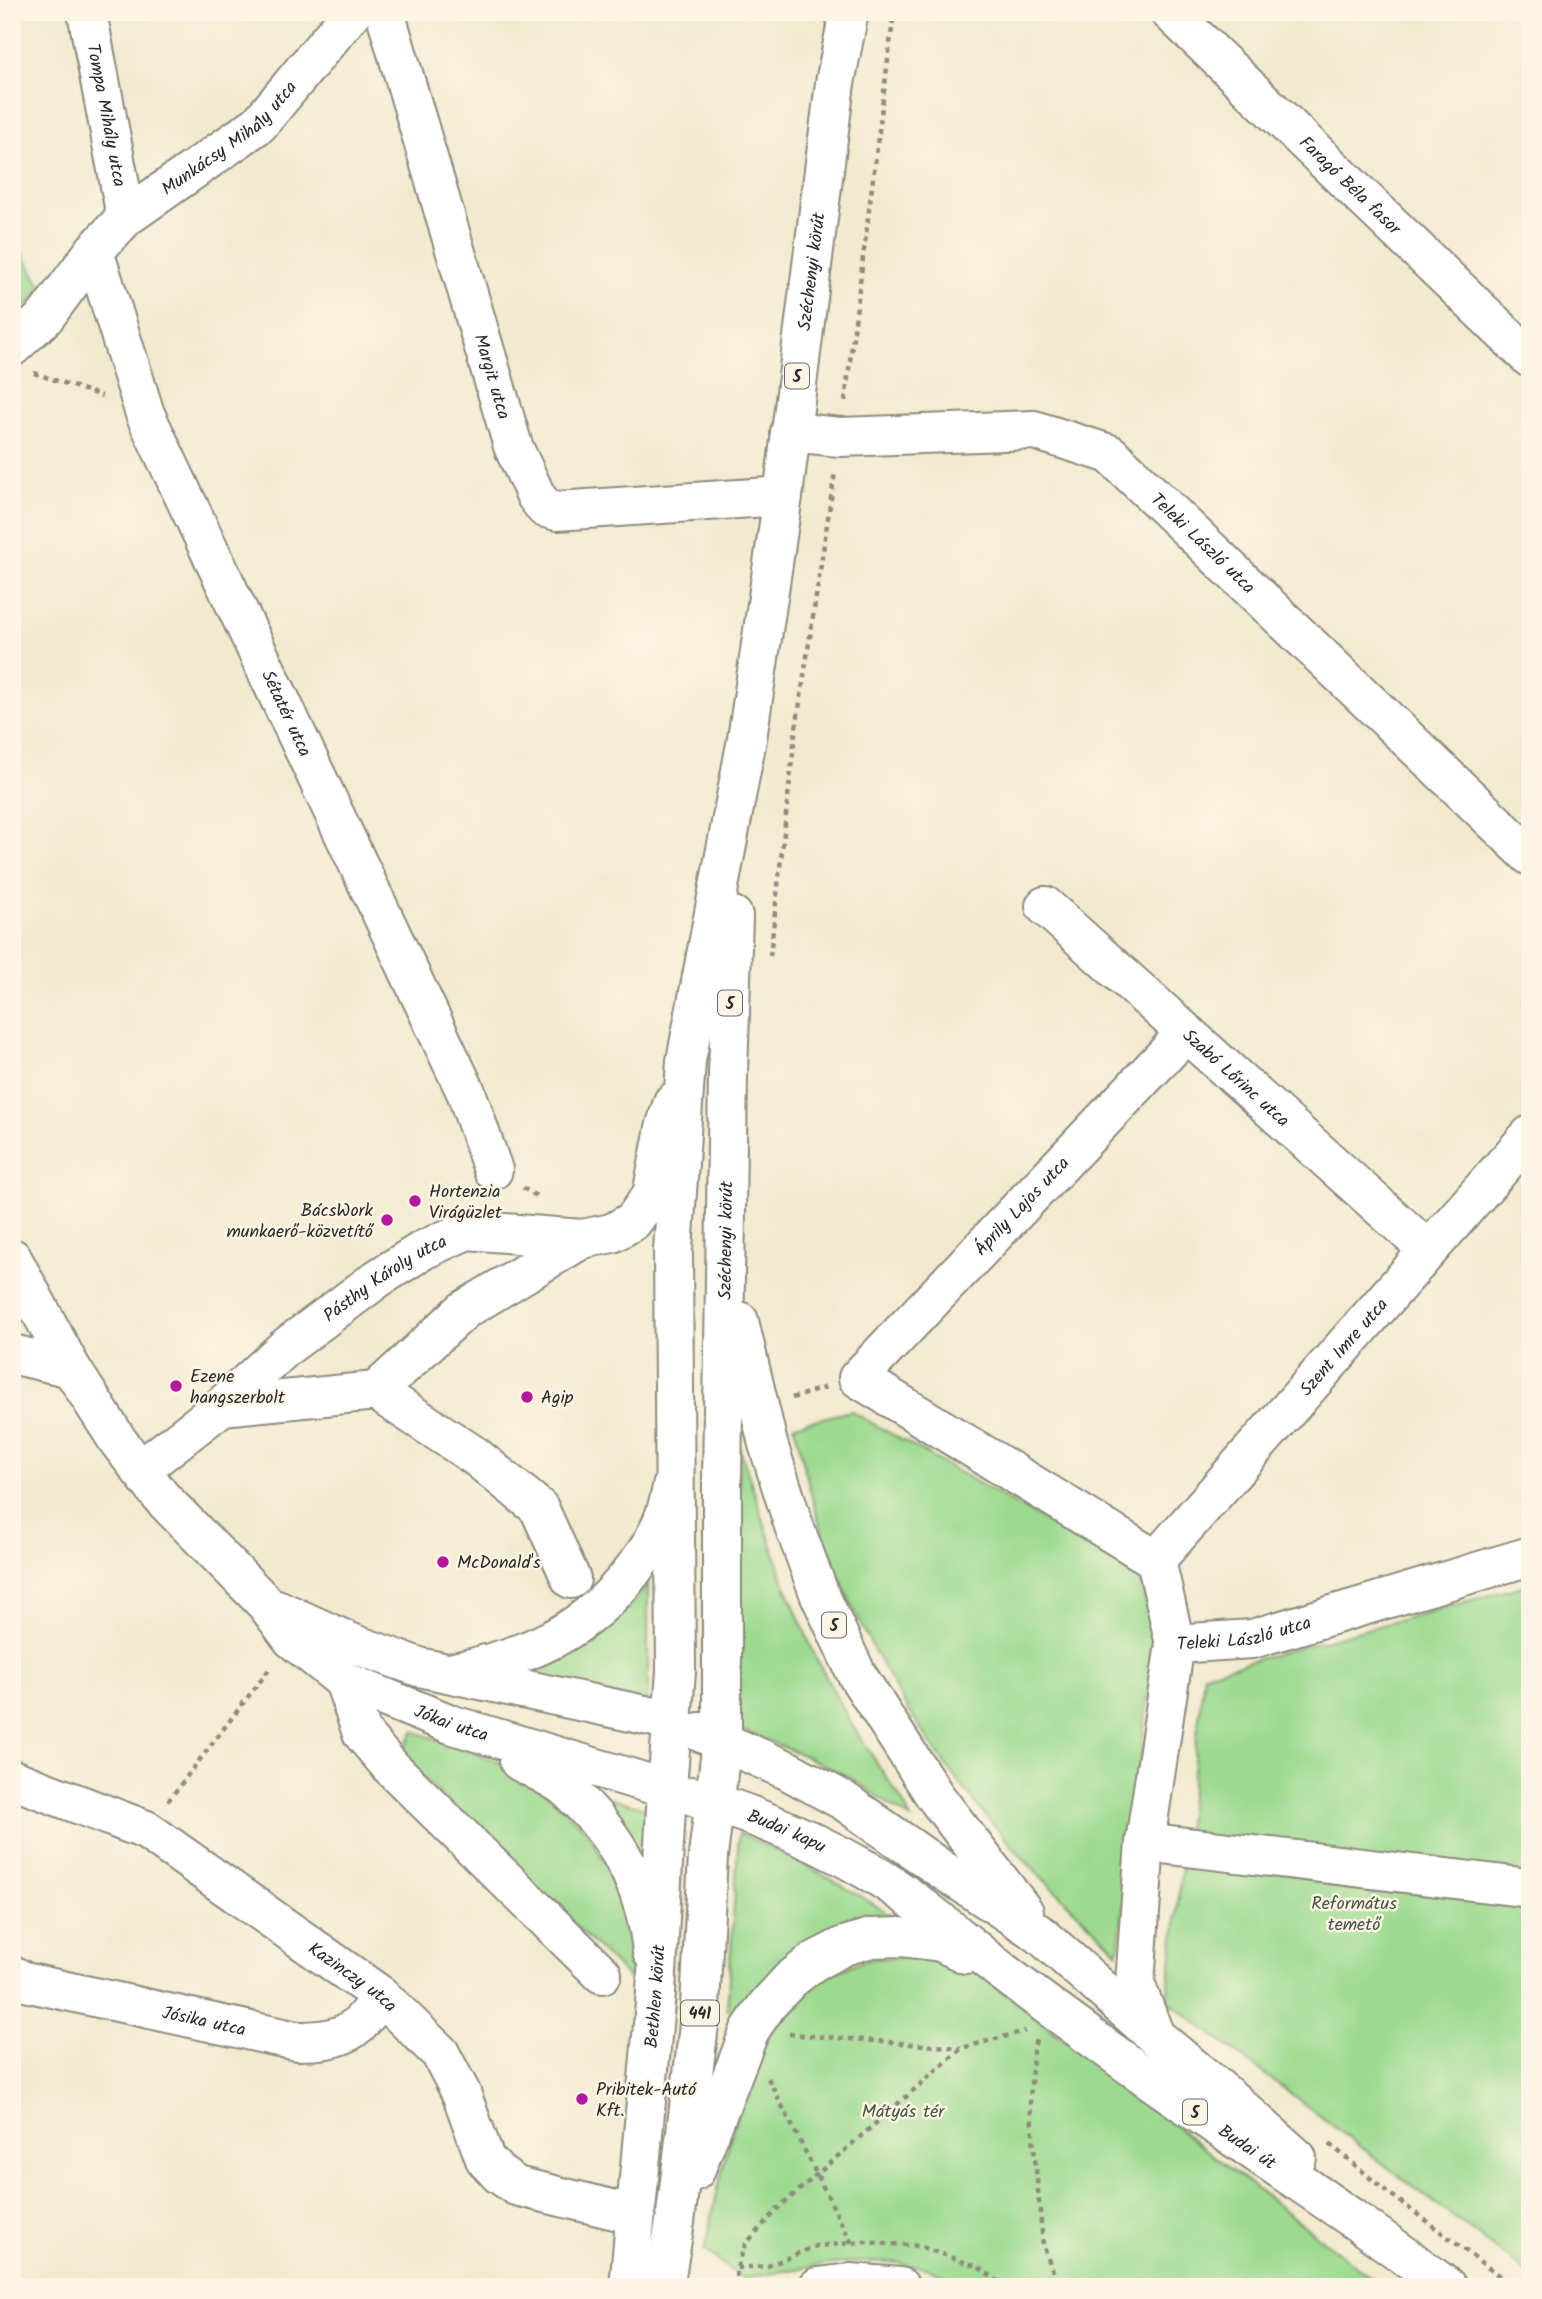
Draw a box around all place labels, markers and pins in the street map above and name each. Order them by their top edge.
place label: Hortenzia Virágüzlet [429,1178,503,1228]
marker: Hortenzia Virágüzlet [407,1193,423,1209]
place label: BácsWork munkaerő-közvetítő [227,1197,375,1247]
marker: BácsWork munkaerő-közvetítő [379,1212,395,1228]
place label: Ezene hangszerbolt [190,1363,286,1413]
marker: Ezene hangszerbolt [168,1378,184,1394]
place label: Agip [541,1384,574,1413]
marker: Agip [519,1389,535,1405]
place label: McDonald's [457,1549,541,1578]
marker: McDonald's [435,1554,451,1570]
place label: Pribitek-Autó Kft. [596,2076,697,2126]
marker: Pribitek-Autó Kft. [574,2091,590,2107]

